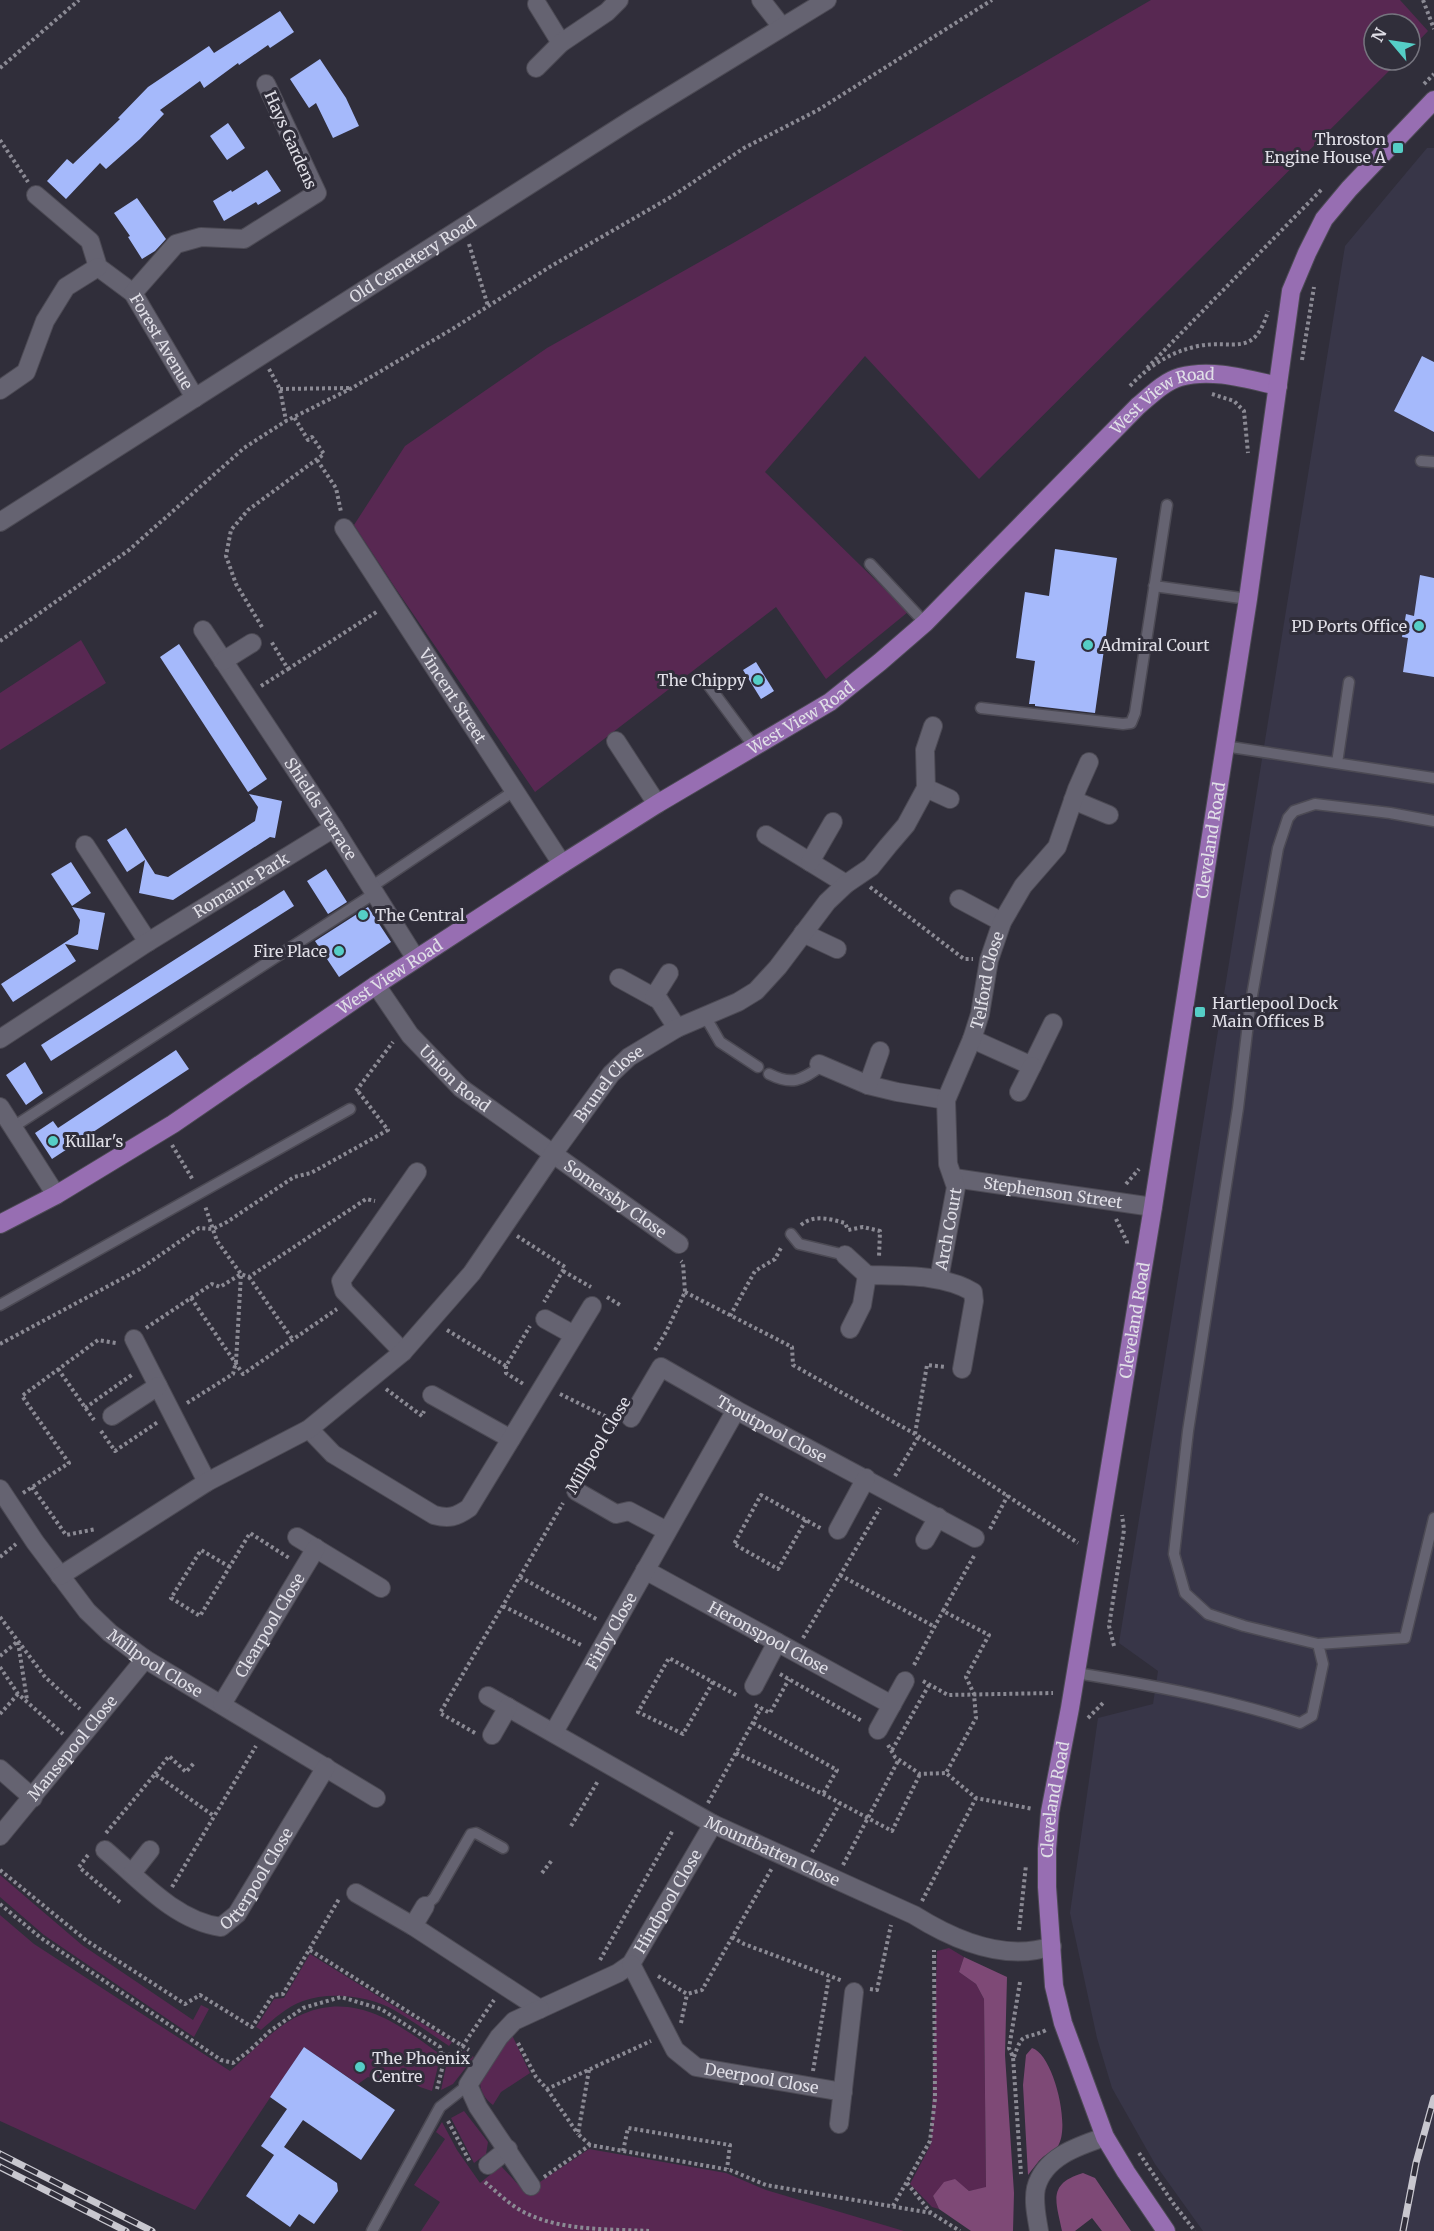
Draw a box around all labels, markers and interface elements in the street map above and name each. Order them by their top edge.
north arrow [1362,12,1422,72]
text: N [1367,24,1391,45]
street label: Hays Gardens [260,88,322,192]
place label: Throston Engine House A [1264,129,1387,167]
marker: Throston Engine House A [1391,141,1405,155]
street label: Old Cemetery Road [345,211,480,307]
street label: Forest Avenue [126,290,198,393]
street label: West View Road [1105,364,1215,439]
place label: PD Ports Office [1291,616,1407,636]
marker: PD Ports Office [1412,619,1426,633]
place label: Admiral Court [1099,635,1210,655]
marker: Admiral Court [1081,638,1095,652]
street label: Vincent Street [414,644,491,748]
place label: The Chippy [657,670,747,690]
marker: The Chippy [751,673,765,687]
street label: West View Road [743,676,858,759]
street label: Shields Terrace [280,754,361,863]
street label: Cleveland Road [1191,780,1229,900]
street label: Romaine Park [190,848,293,922]
place label: The Central [375,905,465,925]
marker: The Central [356,908,370,922]
street label: Telford Close [966,929,1008,1032]
street label: West View Road [332,934,446,1019]
place label: Fire Place [253,941,327,961]
marker: Fire Place [332,944,346,958]
place label: Hartlepool Dock Main Offices B [1212,993,1339,1031]
marker: Hartlepool Dock Main Offices B [1193,1005,1207,1019]
street label: Union Road [415,1041,495,1116]
street label: Brunel Close [570,1041,647,1126]
place label: Kullar's [65,1131,123,1151]
marker: Kullar's [46,1134,60,1148]
street label: Somersby Close [560,1155,671,1242]
street label: Stephenson Street [982,1172,1125,1213]
street label: Arch Court [931,1185,966,1273]
street label: Cleveland Road [1115,1260,1154,1380]
street label: Troutpool Close [713,1391,830,1467]
street label: Millpool Close [561,1393,635,1497]
street label: Clearpool Close [230,1569,309,1681]
street label: Firby Close [581,1589,641,1673]
street label: Heronspool Close [705,1597,833,1679]
street label: Millpool Close [104,1625,206,1701]
street label: Mansepool Close [23,1691,121,1805]
street label: Cleveland Road [1037,1739,1073,1858]
street label: Mountbatten Close [702,1812,843,1890]
street label: Otterpool Close [216,1824,297,1934]
street label: Hindpool Close [630,1846,706,1957]
place label: The Phoenix Centre [372,2048,470,2086]
street label: Deerpool Close [703,2059,820,2098]
marker: The Phoenix Centre [353,2060,367,2074]

